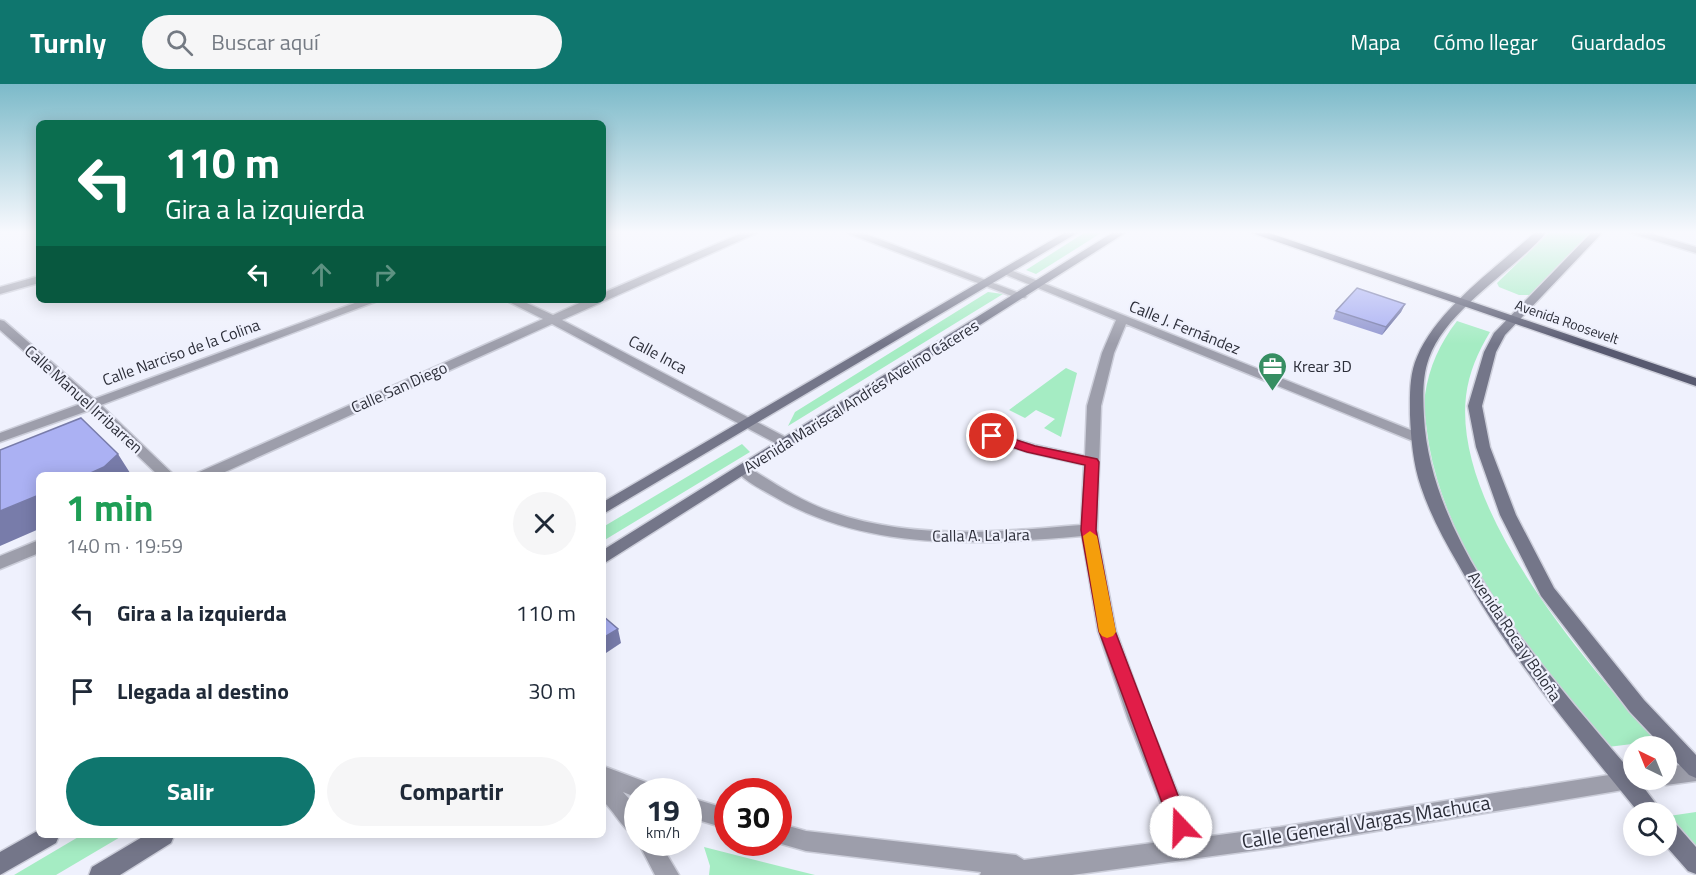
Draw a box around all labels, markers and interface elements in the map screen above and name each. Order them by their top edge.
search box [142,15,562,69]
text: Turnly [30,21,106,64]
text: Buscar aquí [211,25,319,59]
icon: search [163,26,196,59]
text: Mapa [1351,26,1400,58]
text: Cómo llegar [1433,26,1538,58]
text: Guardados [1571,26,1666,58]
text: 110 m [165,130,280,194]
icon: left [66,144,144,222]
text: Gira a la izquierda [165,188,365,229]
icon: left [242,258,275,291]
icon: ahead [305,258,338,291]
icon: right [368,258,401,291]
street label: Calle J. Fernández [1126,294,1244,360]
street label: Avenida Roosevelt [1512,294,1622,349]
street label: Calle Narciso de la Colina [99,312,263,392]
street label: Avenida Mariscal Andrés Avelino Cáceres [739,313,983,479]
street label: Calle Inca [624,329,692,379]
street label: Calle Manuel Irribarren [19,339,149,459]
office icon: Krear 3D [1256,350,1288,392]
place label: Krear 3D [1293,354,1352,378]
street label: Calle San Diego [347,355,451,419]
pin [966,410,1017,461]
icon: arrive [975,419,1008,452]
text: 1 min [66,480,153,535]
button: close [513,492,576,555]
street label: Calla A. La Jara [932,522,1030,548]
text: 140 m · 19:59 [66,530,183,561]
street label: Avenida Roca y Boloña [1463,566,1567,706]
text: Gira a la izquierda [117,596,287,630]
text: 110 m [516,596,576,630]
icon: left [66,597,99,630]
text: Llegada al destino [117,674,289,708]
text: 30 m [528,674,576,708]
icon: arrive [66,675,99,708]
north arrow [1623,736,1677,790]
map controls [1623,736,1677,856]
button: Salir [66,757,315,826]
button: Compartir [327,757,576,826]
speed limit sign: 30 [714,778,792,856]
text: 19 [646,787,680,833]
street label: Calle General Vargas Machuca [1239,787,1493,856]
position arrow [1149,795,1213,859]
button: search [1623,802,1677,856]
text: km/h [646,821,680,844]

